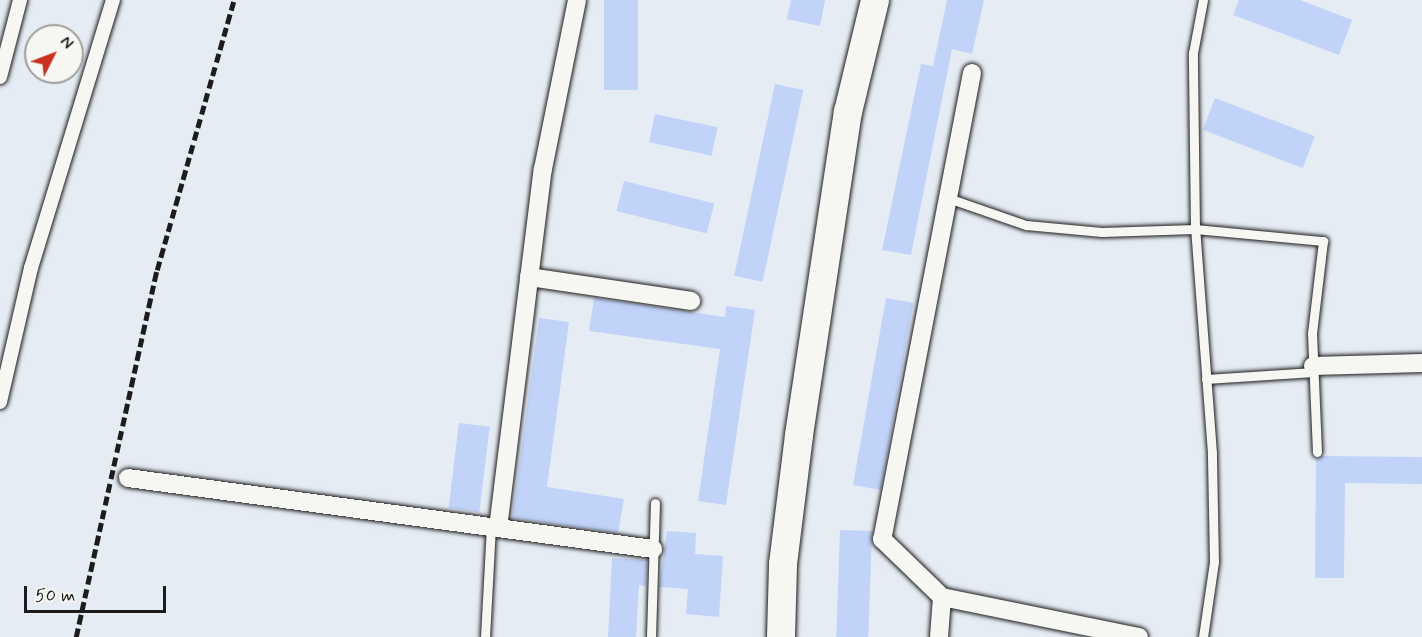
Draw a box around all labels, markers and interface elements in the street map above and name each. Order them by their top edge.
north arrow [24,24,84,84]
text: N [55,32,78,54]
scale bar [27,574,170,612]
text: 50 m [35,584,75,608]

